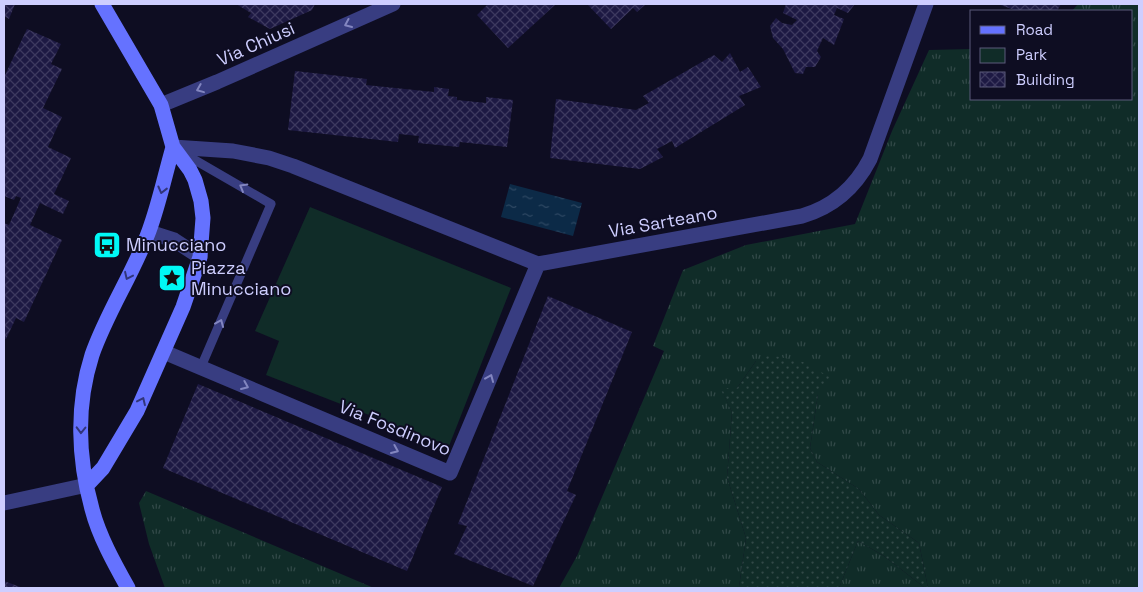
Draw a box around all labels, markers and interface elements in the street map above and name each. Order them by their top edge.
legend [970,10,1133,100]
street label: Via Chiusi [213,16,298,71]
one-way arrow [344,17,353,28]
text: Road [1016,20,1053,39]
text: Park [1016,45,1047,64]
text: Building [1016,70,1075,89]
one-way arrow [196,83,205,93]
one-way arrow [239,183,248,193]
one-way arrow [157,186,168,195]
street label: Via Sarteano [607,201,719,242]
bus stop icon: Minucciano [92,230,122,260]
place label: Minucciano [126,233,226,256]
place label: Piazza Minucciano [191,256,291,300]
place icon: Piazza Minucciano [157,263,187,293]
one-way arrow [124,271,134,280]
one-way arrow [214,319,224,328]
one-way arrow [483,374,494,383]
one-way arrow [240,380,249,391]
street label: Via Fosdinovo [336,395,455,460]
one-way arrow [135,397,145,406]
one-way arrow [76,426,86,434]
one-way arrow [390,443,399,454]

